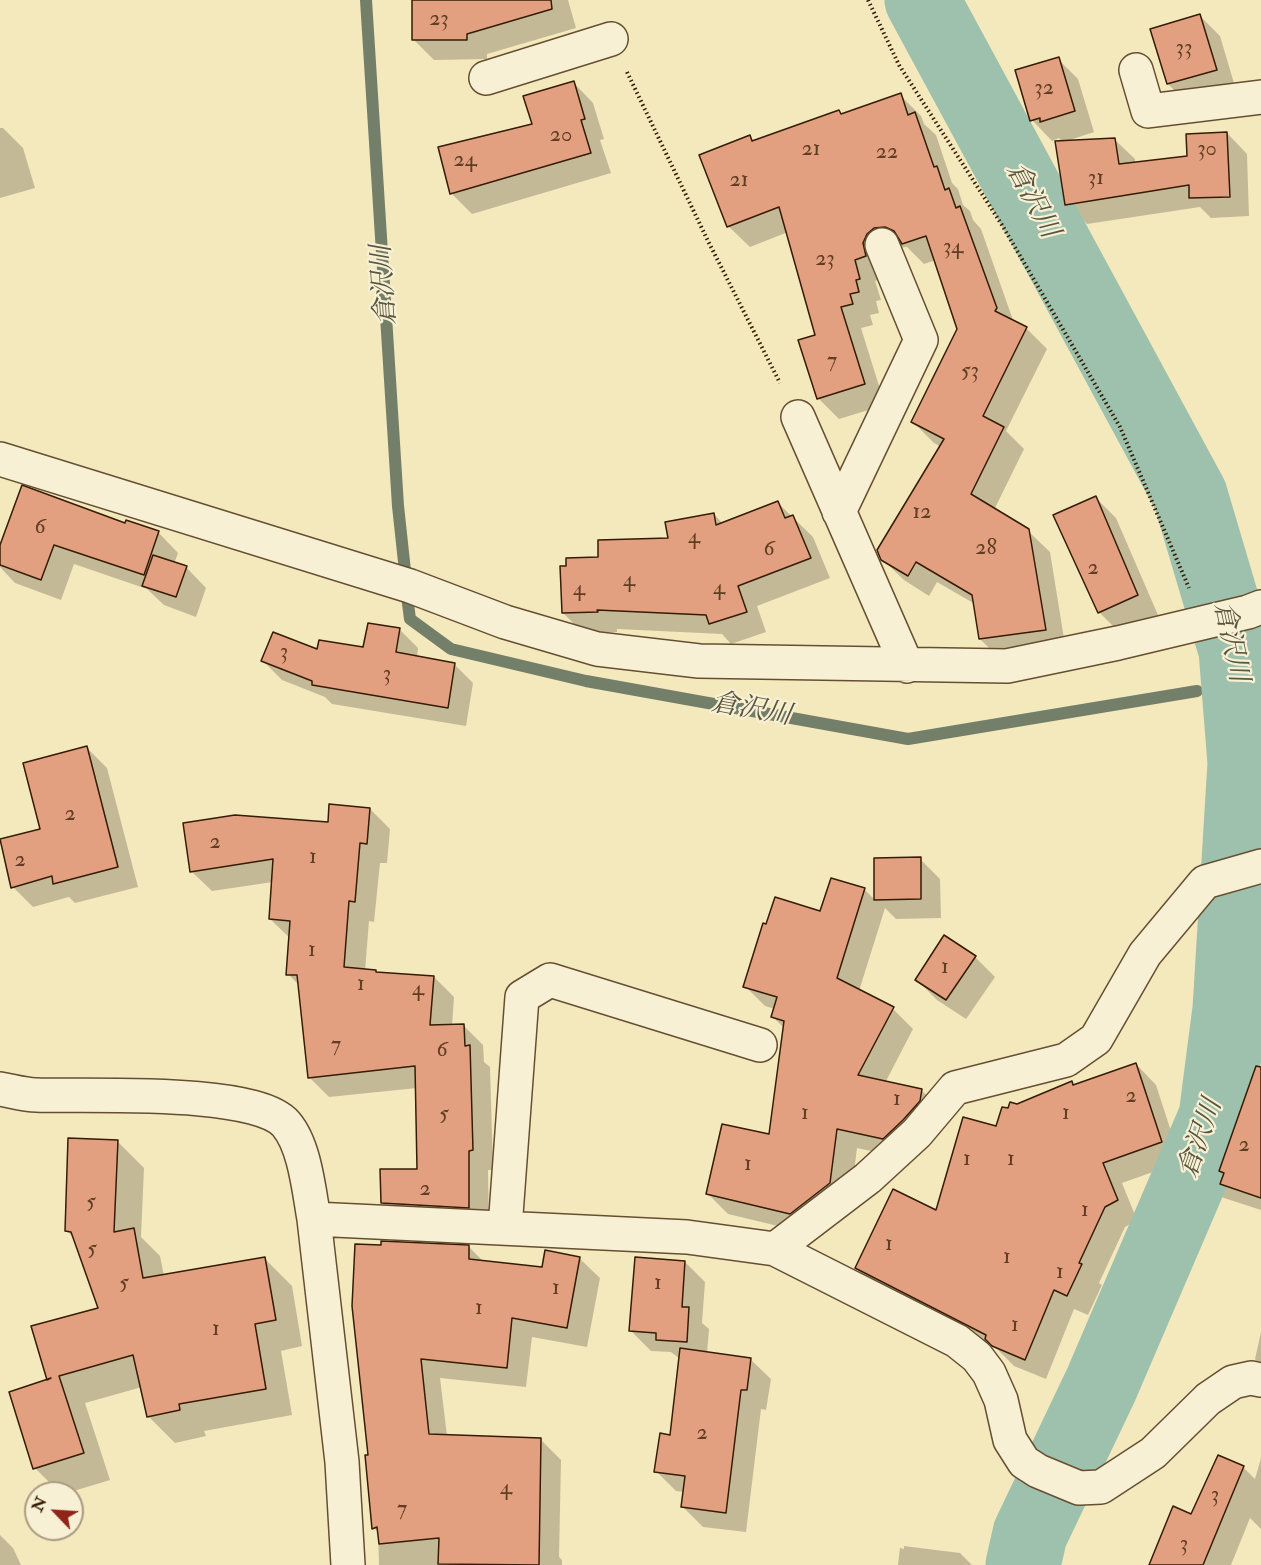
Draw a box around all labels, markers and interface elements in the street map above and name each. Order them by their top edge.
house number: 23 [429,7,449,33]
house number: 33 [1176,36,1192,62]
house number: 32 [1034,76,1054,102]
house number: 20 [550,123,572,149]
house number: 21 [801,137,821,163]
house number: 30 [1197,137,1217,163]
house number: 22 [876,140,898,166]
house number: 24 [453,148,477,174]
water label: 倉沢川 [998,158,1064,244]
house number: 31 [1088,166,1104,192]
house number: 21 [729,168,749,194]
house number: 34 [943,235,963,261]
water label: 倉沢川 [367,243,405,327]
house number: 23 [815,247,835,273]
house number: 7 [827,349,837,375]
house number: 53 [961,359,979,385]
house number: 12 [912,500,932,526]
house number: 6 [34,515,46,541]
house number: 4 [688,525,700,551]
house number: 28 [975,536,997,562]
house number: 6 [763,537,775,563]
house number: 2 [1087,556,1099,582]
house number: 4 [623,568,635,594]
house number: 4 [713,576,725,602]
house number: 4 [573,577,585,603]
water label: 倉沢川 [1205,599,1253,685]
house number: 3 [280,640,288,666]
house number: 3 [383,662,391,688]
water label: 倉沢川 [708,688,794,734]
house number: 2 [64,802,76,828]
house number: 2 [209,830,221,856]
house number: 1 [309,845,317,871]
house number: 2 [14,848,26,874]
house number: 1 [308,938,316,964]
house number: 1 [941,955,949,981]
house number: 1 [357,972,365,998]
house number: 4 [412,977,424,1003]
house number: 7 [331,1033,341,1059]
house number: 6 [436,1038,448,1064]
house number: 2 [1125,1084,1137,1110]
house number: 1 [893,1087,901,1113]
water label: 倉沢川 [1173,1095,1231,1183]
house number: 1 [801,1101,809,1127]
house number: 1 [1062,1101,1070,1127]
house number: 5 [439,1102,449,1128]
house number: 2 [1238,1133,1250,1159]
house number: 1 [963,1147,971,1173]
house number: 1 [1007,1147,1015,1173]
house number: 1 [744,1152,752,1178]
house number: 2 [419,1177,431,1203]
house number: 5 [86,1190,96,1216]
house number: 1 [1081,1198,1089,1224]
house number: 1 [885,1232,893,1258]
house number: 5 [87,1237,97,1263]
house number: 1 [1003,1245,1011,1271]
house number: 1 [1056,1260,1064,1286]
house number: 5 [119,1271,129,1297]
house number: 1 [654,1271,662,1297]
house number: 1 [552,1276,560,1302]
house number: 1 [475,1296,483,1322]
house number: 1 [1011,1313,1019,1339]
house number: 1 [212,1317,220,1343]
house number: 2 [696,1421,708,1447]
house number: 4 [500,1476,512,1502]
north arrow [24,1481,84,1541]
house number: 3 [1211,1483,1219,1509]
text: N [27,1494,52,1515]
house number: 7 [397,1497,407,1523]
house number: 3 [1180,1532,1188,1558]

